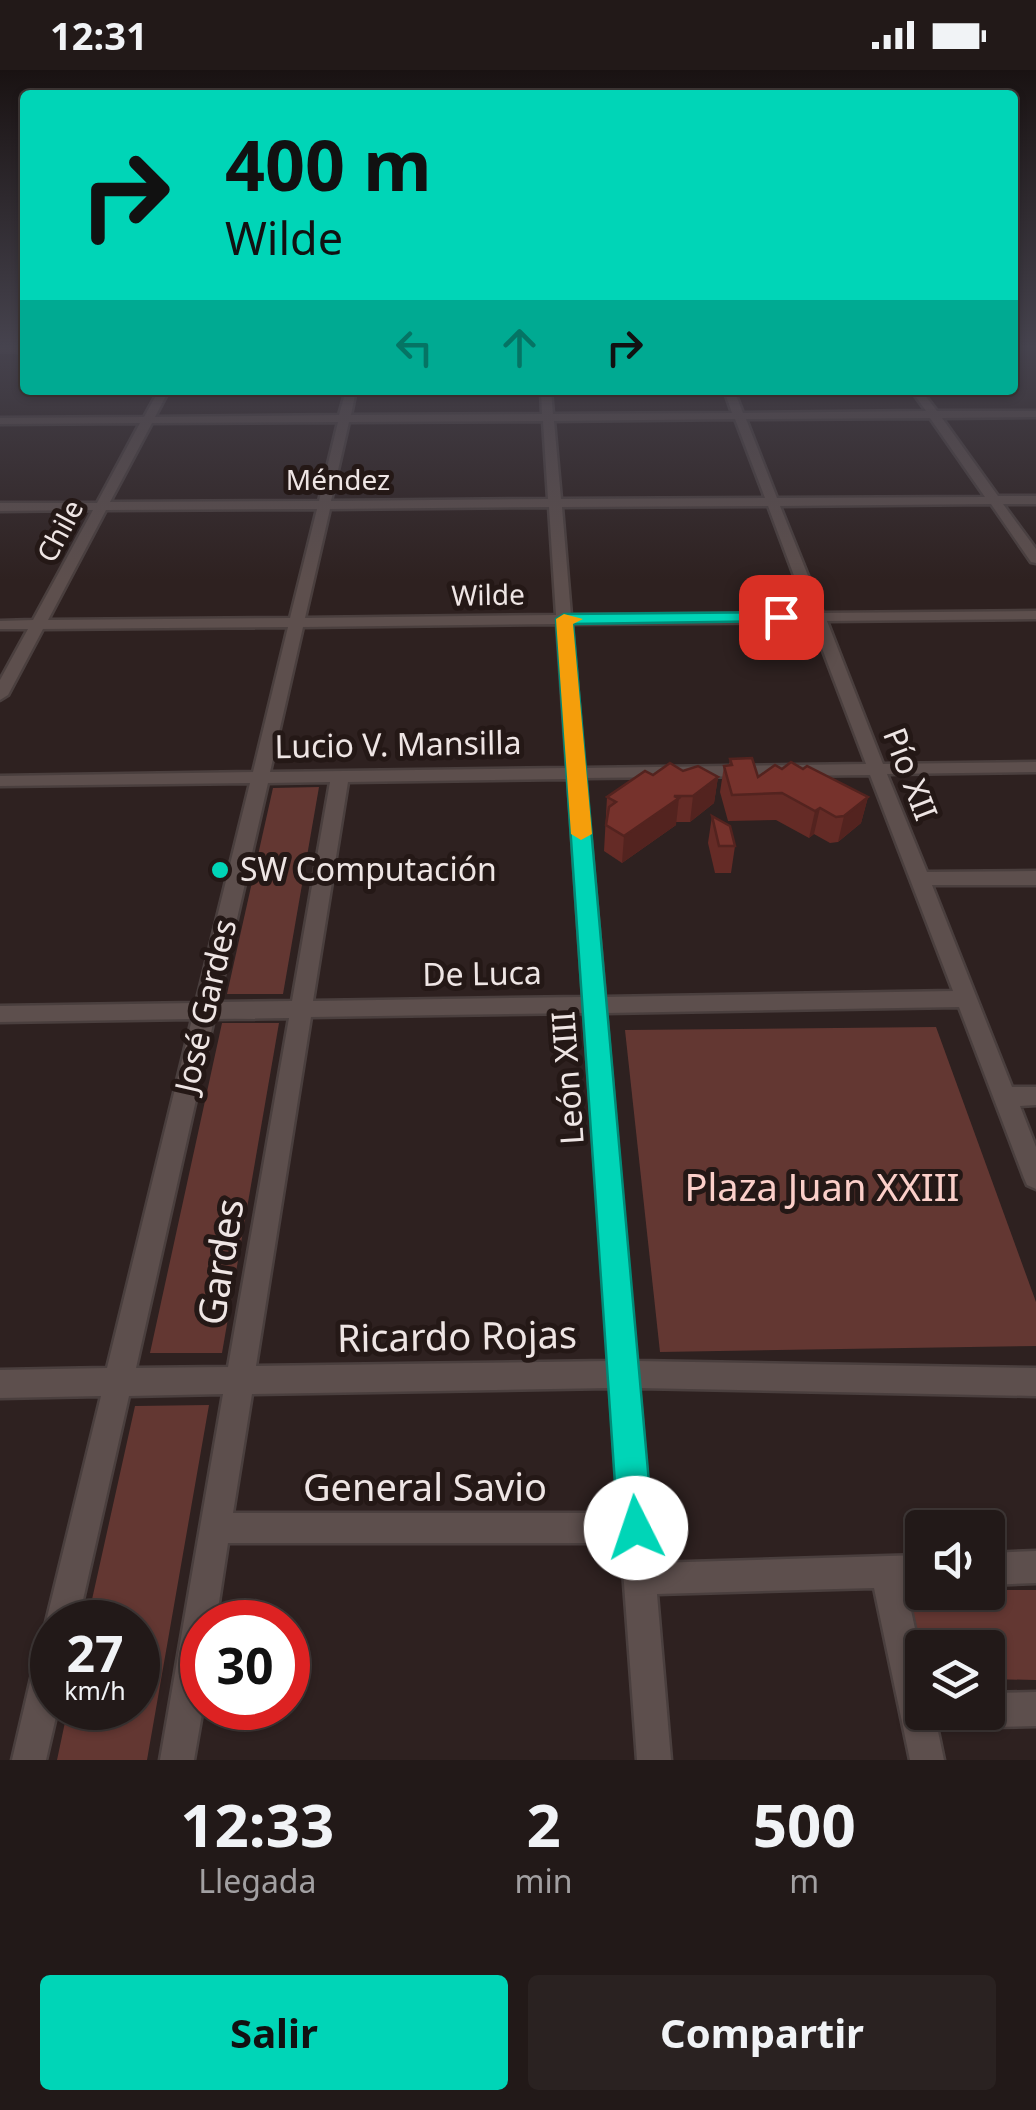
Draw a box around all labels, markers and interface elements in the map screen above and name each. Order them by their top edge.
text: 12:31 [50,9,148,61]
text: 400 m [225,116,432,212]
icon: right [60,130,190,260]
text: Wilde [225,207,343,268]
icon: left [387,320,442,375]
icon: ahead [492,320,547,375]
icon: right [597,320,652,375]
street label: Méndez [286,460,390,498]
street label: Chile [27,493,91,568]
street label: Wilde [451,574,525,614]
pin [739,575,824,660]
icon: arrive [754,590,809,645]
street label: Lucio V. Mansilla [274,720,522,767]
street label: Pío XII [874,721,949,826]
place label: SW Computación [240,847,497,890]
marker: SW Computación [209,859,231,881]
street label: José Gardes [163,915,245,1100]
street label: De Luca [422,950,542,995]
street label: León XIII [540,1010,593,1146]
park label: Plaza Juan XXIII [685,1160,959,1212]
street label: Gardes [183,1195,255,1328]
street label: Ricardo Rojas [336,1307,577,1363]
street label: General Savio [303,1460,547,1512]
position arrow [584,1476,688,1580]
map controls [905,1510,1005,1730]
button: sound [905,1510,1005,1610]
speed limit sign: 30 [180,1600,310,1730]
text: 27 [66,1619,124,1687]
button: layers [905,1630,1005,1730]
text: km/h [64,1673,126,1707]
text: 12:33 [180,1783,334,1865]
text: 2 [526,1783,561,1865]
text: 500 [753,1783,856,1865]
text: Llegada [198,1859,316,1902]
text: min [515,1859,573,1902]
text: m [789,1859,819,1902]
button: Salir [40,1975,508,2090]
button: Compartir [528,1975,996,2090]

